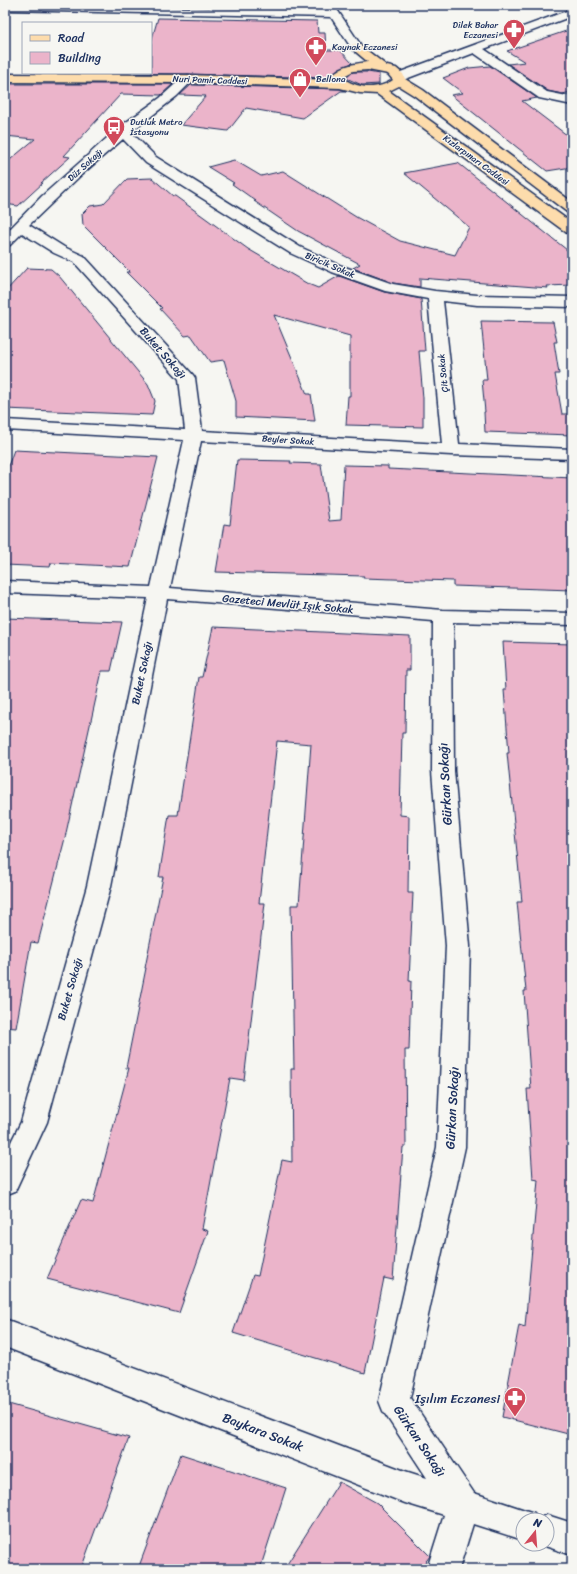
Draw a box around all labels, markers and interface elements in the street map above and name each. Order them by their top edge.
place label: Dilek Bahar Eczanesi [453,17,499,43]
pharmacy icon: Dilek Bahar Eczanesi [501,17,527,50]
legend [22,22,152,74]
text: Road [58,27,85,49]
pharmacy icon: Kaynak Eczanesi [303,34,329,67]
place label: Kaynak Eczanesi [332,39,398,55]
text: Building [58,47,101,69]
shop icon: Bellona [287,66,313,99]
street label: Nuri Pamir Caddesi [172,71,248,89]
place label: Bellona [316,71,346,87]
bus stop icon: Dutluk Metro İstasyonu [101,114,127,147]
place label: Dutluk Metro İstasyonu [129,114,183,140]
street label: Kızlarpınarı Caddesi [440,130,513,190]
street label: Düz Sokağı [64,144,107,185]
street label: Biricik Sokak [303,247,358,283]
street label: Buket Sokağı [135,322,191,384]
street label: Çit Sokak [433,353,453,393]
street label: Beyler Sokak [261,430,315,450]
street label: Gazeteci Mevlüt Işık Sokak [222,589,355,619]
street label: Buket Sokağı [126,640,158,706]
street label: Gürkan Sokağı [431,742,459,826]
street label: Buket Sokağı [52,955,88,1023]
street label: Gürkan Sokağı [438,1066,466,1150]
pharmacy icon: Işılım Eczanesi [502,1385,528,1418]
place label: Işılım Eczanesi [414,1387,500,1410]
street label: Gürkan Sokağı [387,1400,453,1482]
street label: Baykara Sokak [219,1406,307,1458]
north arrow [515,1512,555,1552]
text: N [530,1512,545,1533]

